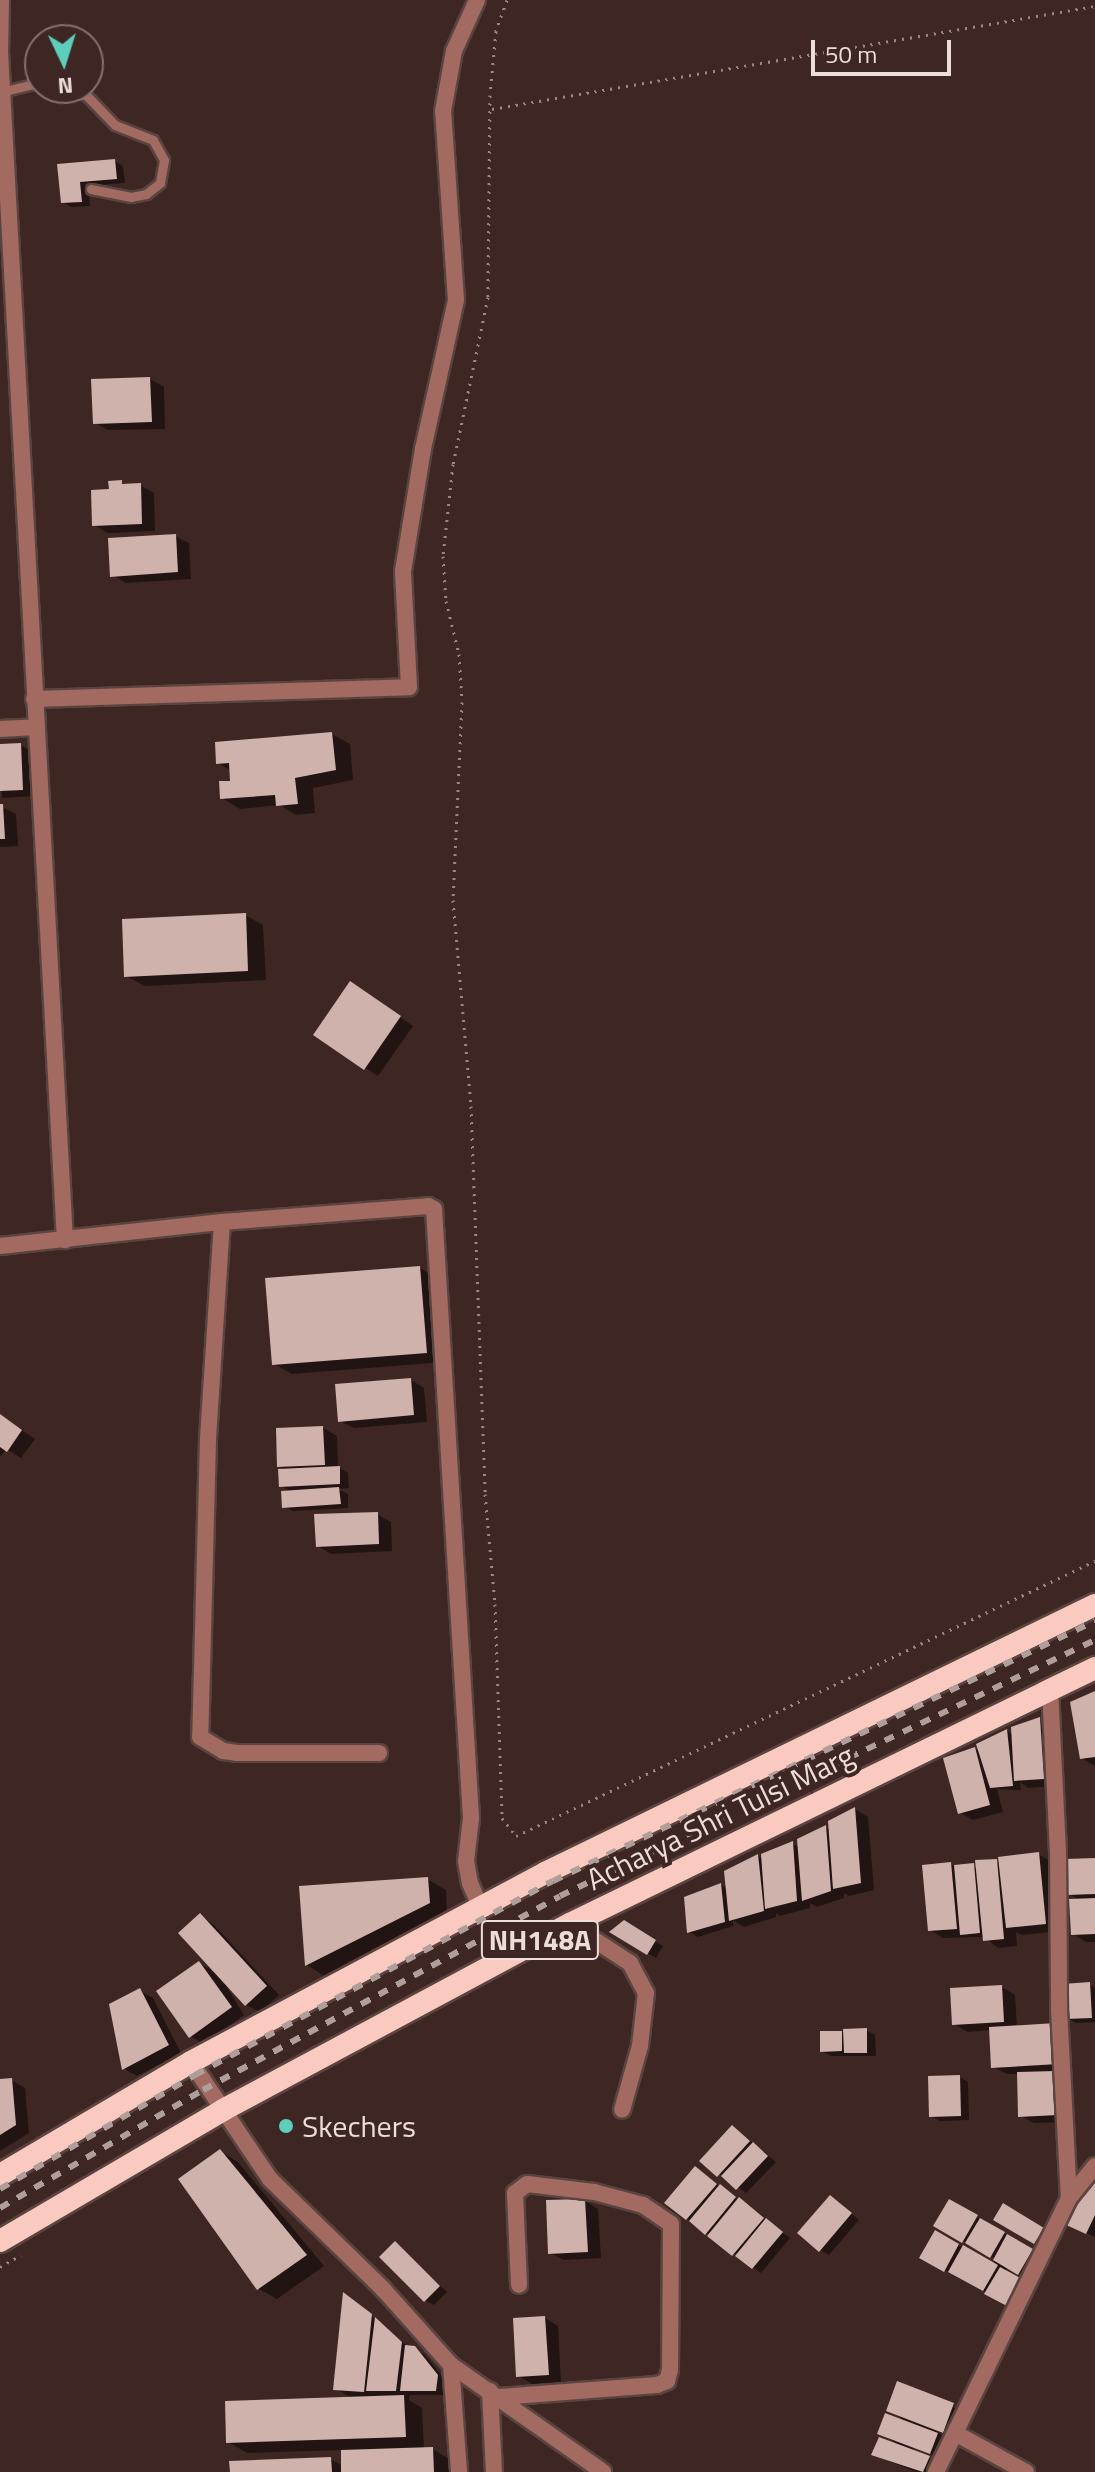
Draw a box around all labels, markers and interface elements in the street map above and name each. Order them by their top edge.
north arrow [24,24,104,104]
scale bar [815,24,955,74]
text: 50 m [825,36,877,72]
text: N [57,68,74,103]
street label: Acharya Shri Tulsi Marg [580,1737,860,1897]
road number: NH148A [480,1916,600,1964]
place label: Skechers [302,2108,416,2144]
marker: Skechers [277,2117,295,2135]

